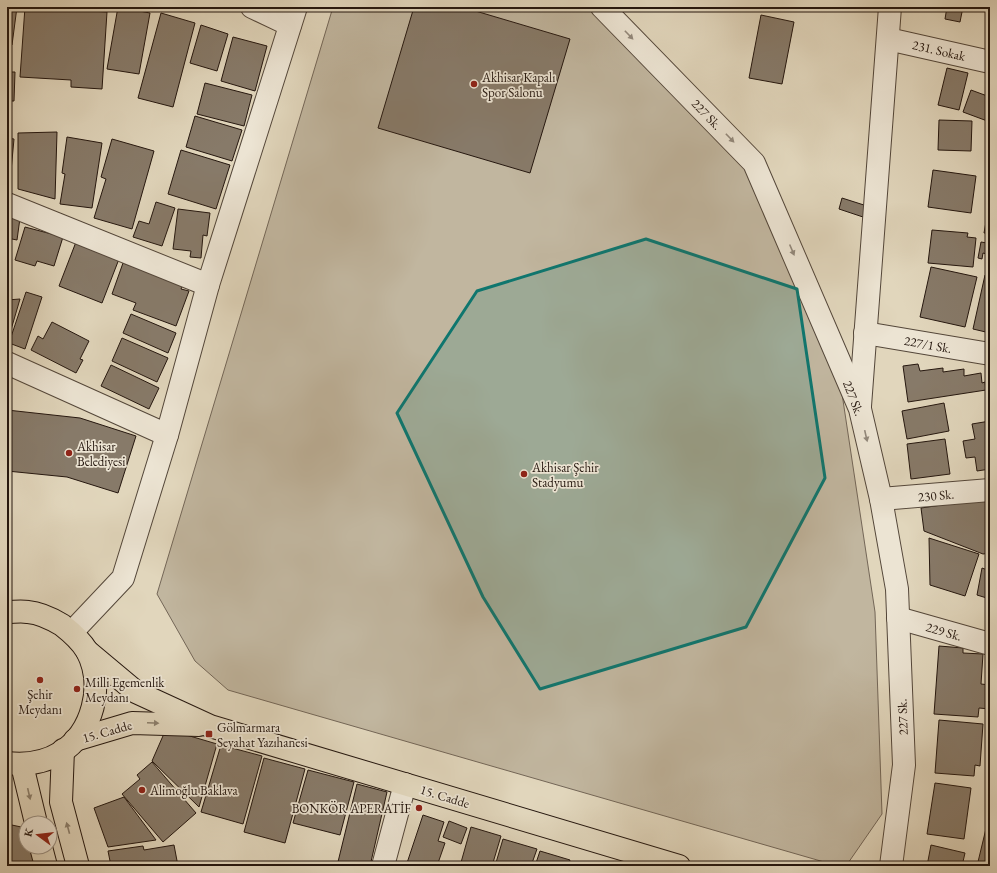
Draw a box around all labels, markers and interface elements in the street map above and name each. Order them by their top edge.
one-way arrow [624,30,634,40]
street label: 231. Sokak [911,36,968,65]
place label: Akhisar Kapalı Spor Salonu [481,69,555,101]
marker: Akhisar Kapalı Spor Salonu [469,79,479,89]
street label: 227 Sk. [688,95,725,133]
one-way arrow [725,133,735,143]
one-way arrow [789,245,795,257]
street label: 227/1 Sk. [903,332,953,357]
street label: 227 Sk. [839,378,868,418]
one-way arrow [863,430,869,442]
place label: Akhisar Belediyesi [76,438,125,470]
marker: Akhisar Belediyesi [64,448,74,458]
place label: Akhisar Şehir Stadyumu [531,459,599,491]
marker: Akhisar Şehir Stadyumu [519,469,529,479]
street label: 230 Sk. [917,485,955,506]
street label: 229 Sk. [924,618,964,645]
place label: Milli Egemenlik Meydanı [85,674,165,706]
marker: Şehir Meydanı [35,675,45,685]
marker: Milli Egemenlik Meydanı [72,684,82,694]
place label: Şehir Meydanı [18,686,62,718]
street label: 227 Sk. [893,698,912,735]
street label: 15. Cadde [80,716,134,747]
place label: Gölmarmara Seyahat Yazıhanesi [217,719,308,751]
one-way arrow [147,720,159,727]
marker: Gölmarmara Seyahat Yazıhanesi [204,729,214,739]
street label: 15. Cadde [418,781,472,812]
place label: Alimoğlu Baklava [149,782,239,799]
marker: Alimoğlu Baklava [137,785,147,795]
one-way arrow [26,788,32,800]
place label: BONKÖR APERATİF [292,800,411,817]
marker: BONKÖR APERATİF [414,803,424,813]
north arrow [18,815,58,855]
one-way arrow [65,822,71,834]
text: K [20,826,36,838]

